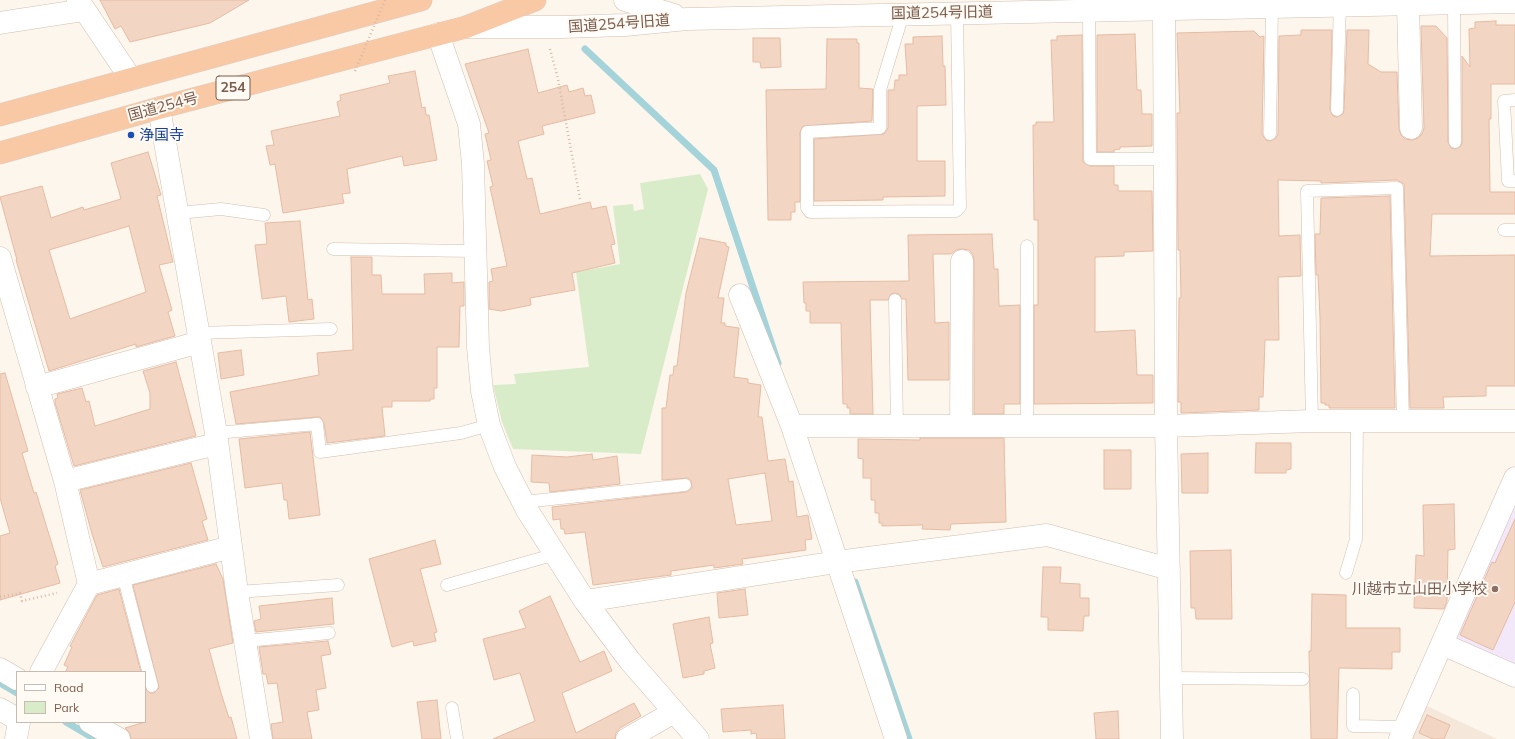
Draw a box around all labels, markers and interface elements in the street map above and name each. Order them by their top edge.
street label: 国道254号旧道 [891,3,993,23]
street label: 国道254号旧道 [567,11,671,37]
road number: 254 [216,76,250,100]
street label: 国道254号 [126,89,200,125]
place label: 浄国寺 [139,126,184,144]
marker: 浄国寺 [126,130,136,140]
place label: 川越市立山田小学校 [1352,580,1487,598]
marker: 川越市立山田小学校 [1490,584,1500,594]
legend [16,671,146,723]
text: Road [54,680,83,695]
text: Park [54,700,79,715]

